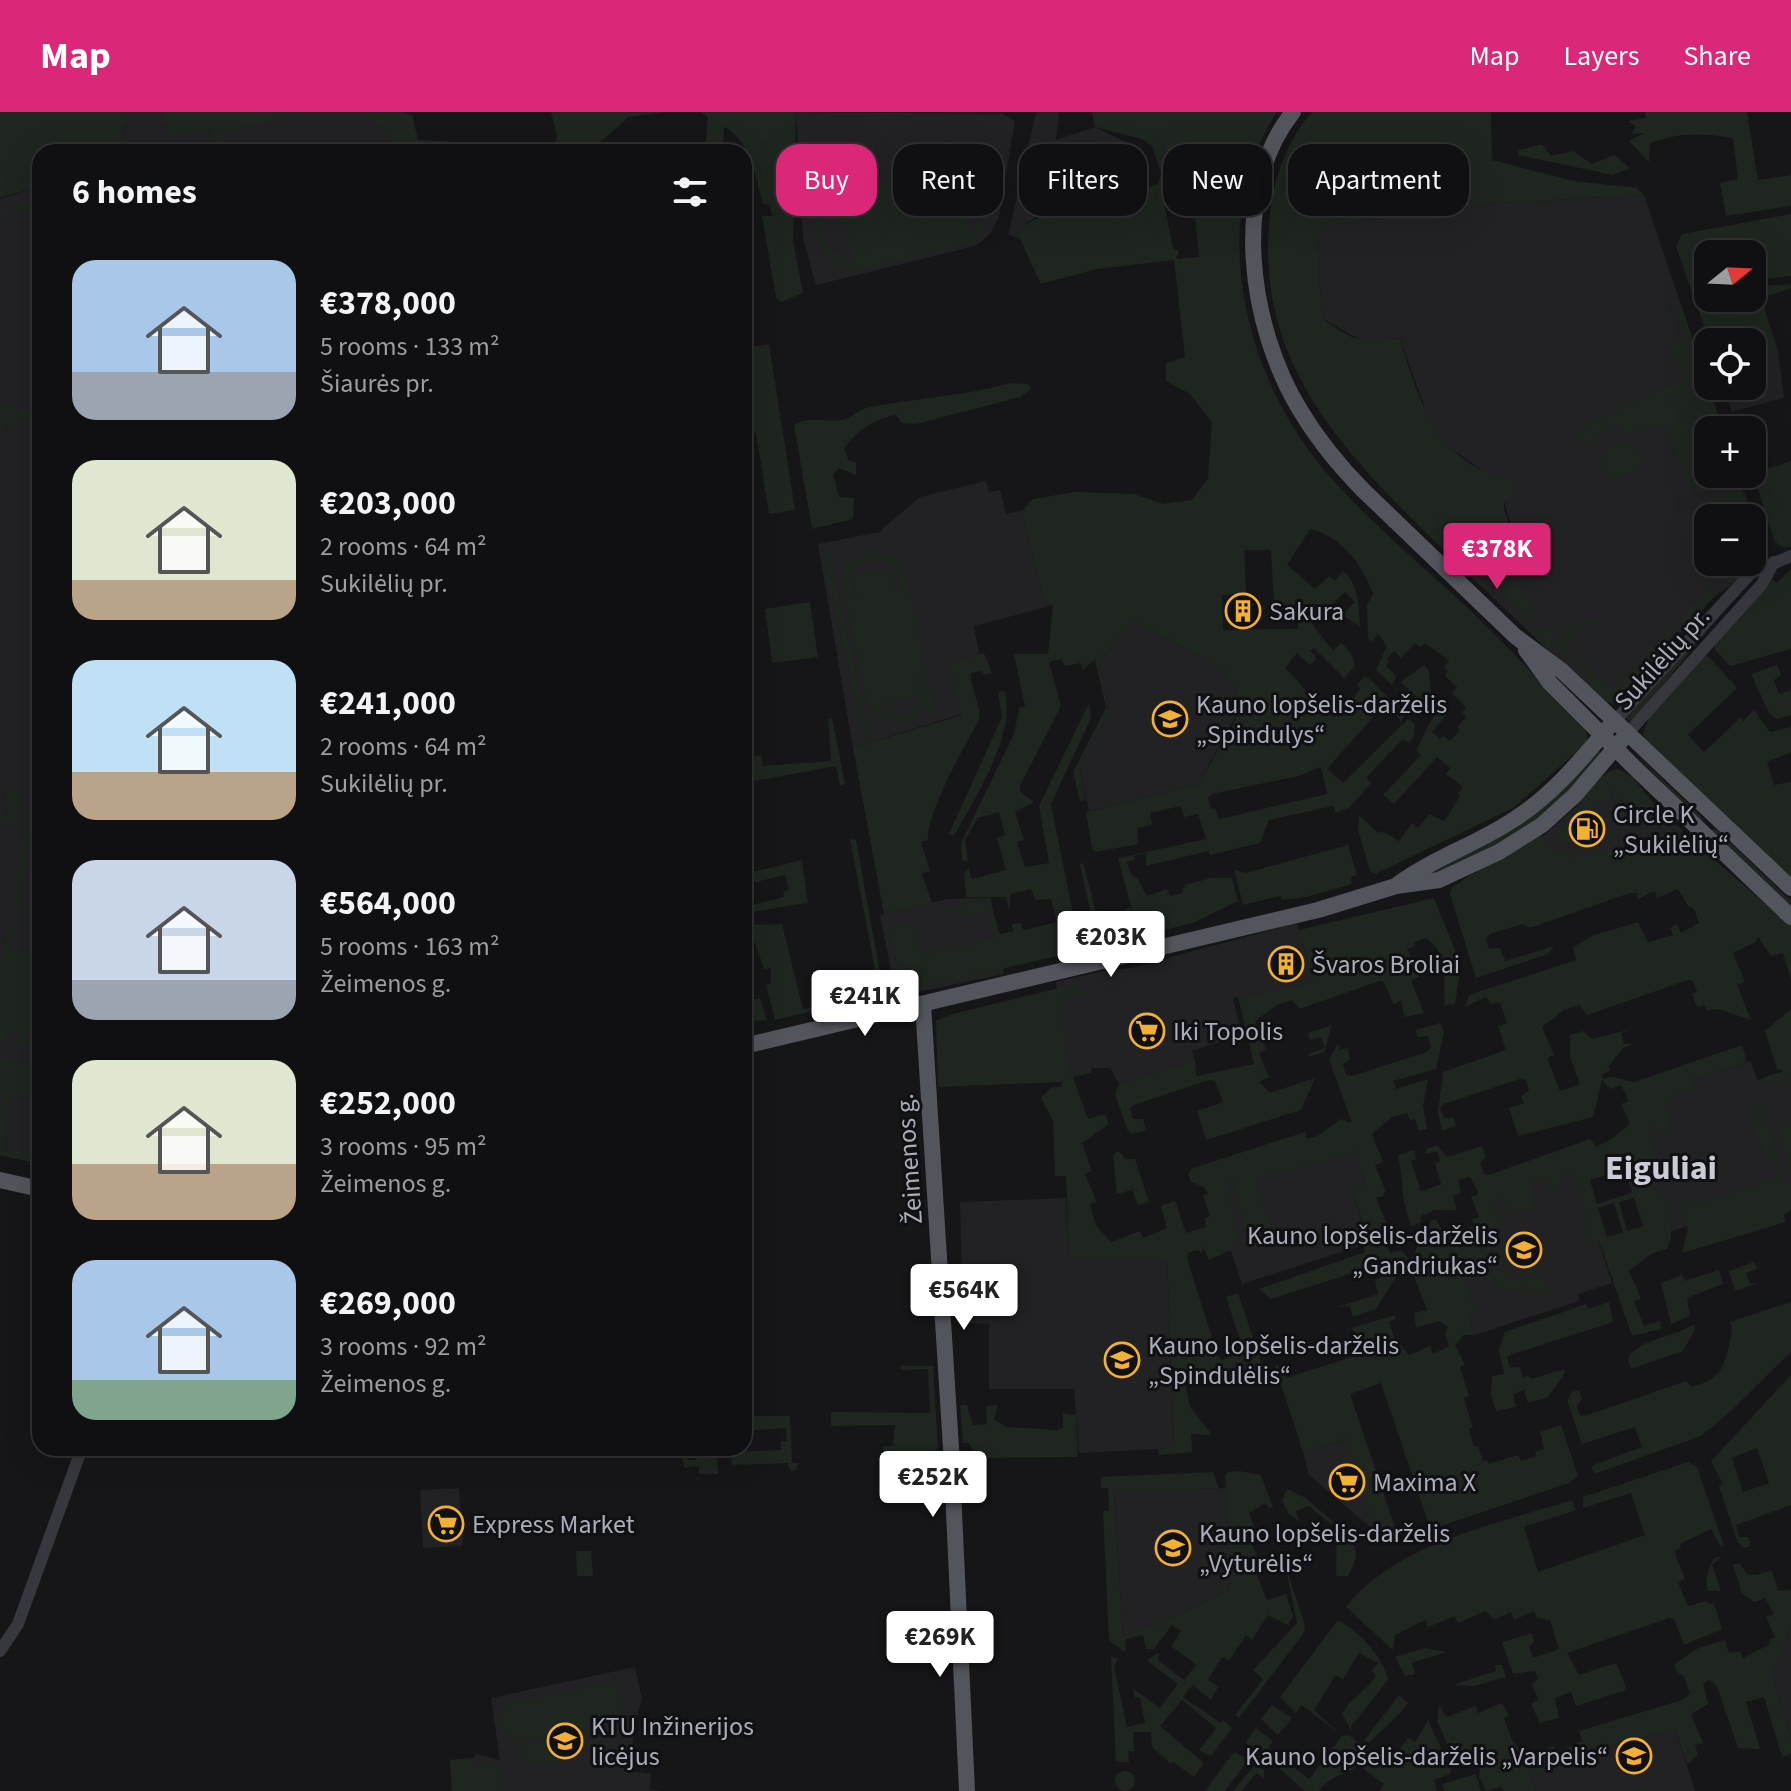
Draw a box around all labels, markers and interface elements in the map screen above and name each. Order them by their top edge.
text: Map [40,29,111,83]
text: Map [1469,36,1519,76]
text: Layers [1563,36,1639,76]
text: Share [1683,36,1751,76]
chip: Buy [776,144,877,216]
chip: Rent [893,144,1003,216]
chip: Filters [1019,144,1147,216]
chip: New [1163,144,1272,216]
chip: Apartment [1288,144,1469,216]
text: 6 homes [72,168,197,217]
icon: filters [668,170,712,214]
north arrow [1694,240,1766,312]
map controls [1694,240,1766,576]
text: €378,000 [320,279,456,328]
icon: home [136,292,232,388]
text: 5 rooms · 133 m² [320,328,499,365]
button: locate [1694,328,1766,400]
text: Šiaurės pr. [320,365,434,402]
button: + [1694,416,1766,488]
text: €203,000 [320,479,456,528]
icon: home [136,492,232,588]
button: − [1694,504,1766,576]
pin: €378K [1441,523,1553,591]
text: 2 rooms · 64 m² [320,528,487,565]
text: €378K [1462,530,1532,567]
text: Sukilėlių pr. [320,565,448,602]
building icon: Sakura [1224,592,1262,630]
place label: Sakura [1269,593,1344,630]
street label: Sukilėlių pr. [1606,599,1718,719]
text: €241,000 [320,679,456,728]
place label: Kauno lopšelis-darželis „Spindulys“ [1196,686,1447,753]
icon: home [136,692,232,788]
school or university icon: Kauno lopšelis-darželis „Spindulys“ [1151,700,1189,738]
text: 2 rooms · 64 m² [320,728,487,765]
text: Sukilėlių pr. [320,765,448,802]
place label: Circle K „Sukilėlių“ [1613,796,1729,863]
fuel station icon: Circle K „Sukilėlių“ [1568,810,1606,848]
text: €564,000 [320,879,456,928]
icon: home [136,892,232,988]
pin: €203K [1055,911,1167,979]
text: €203K [1076,918,1146,955]
text: 5 rooms · 163 m² [320,928,499,965]
building icon: Švaros Broliai [1267,945,1305,983]
place label: Švaros Broliai [1312,946,1460,983]
text: Žeimenos g. [320,965,451,1002]
pin: €241K [809,970,921,1038]
text: €241K [830,977,900,1014]
supermarket icon: Iki Topolis [1128,1012,1166,1050]
place label: Iki Topolis [1173,1013,1283,1050]
text: €252,000 [320,1079,456,1128]
icon: home [136,1092,232,1188]
street label: Žeimenos g. [886,1092,932,1226]
text: 3 rooms · 95 m² [320,1128,487,1165]
district label: Eiguliai [1605,1144,1717,1193]
text: Žeimenos g. [320,1165,451,1202]
place label: Kauno lopšelis-darželis „Gandriukas“ [1247,1217,1498,1284]
school or university icon: Kauno lopšelis-darželis „Gandriukas“ [1505,1231,1543,1269]
pin: €564K [908,1264,1020,1332]
text: €564K [929,1271,999,1308]
text: €269,000 [320,1279,456,1328]
icon: home [136,1292,232,1388]
place label: Kauno lopšelis-darželis „Spindulėlis“ [1148,1327,1399,1394]
text: 3 rooms · 92 m² [320,1328,487,1365]
school or university icon: Kauno lopšelis-darželis „Spindulėlis“ [1103,1341,1141,1379]
text: Žeimenos g. [320,1365,451,1402]
pin: €252K [877,1451,989,1519]
text: €252K [898,1458,968,1495]
supermarket icon: Maxima X [1328,1463,1366,1501]
place label: Maxima X [1373,1464,1476,1501]
supermarket icon: Express Market [427,1505,465,1543]
place label: Express Market [472,1506,635,1543]
place label: Kauno lopšelis-darželis „Vyturėlis“ [1199,1515,1450,1582]
school or university icon: Kauno lopšelis-darželis „Vyturėlis“ [1154,1529,1192,1567]
pin: €269K [884,1611,996,1679]
text: €269K [905,1618,975,1655]
place label: KTU Inžinerijos licėjus [591,1708,754,1775]
school or university icon: KTU Inžinerijos licėjus [546,1722,584,1760]
school or university icon: Kauno lopšelis-darželis „Varpelis“ [1615,1737,1653,1775]
place label: Kauno lopšelis-darželis „Varpelis“ [1245,1738,1608,1775]

